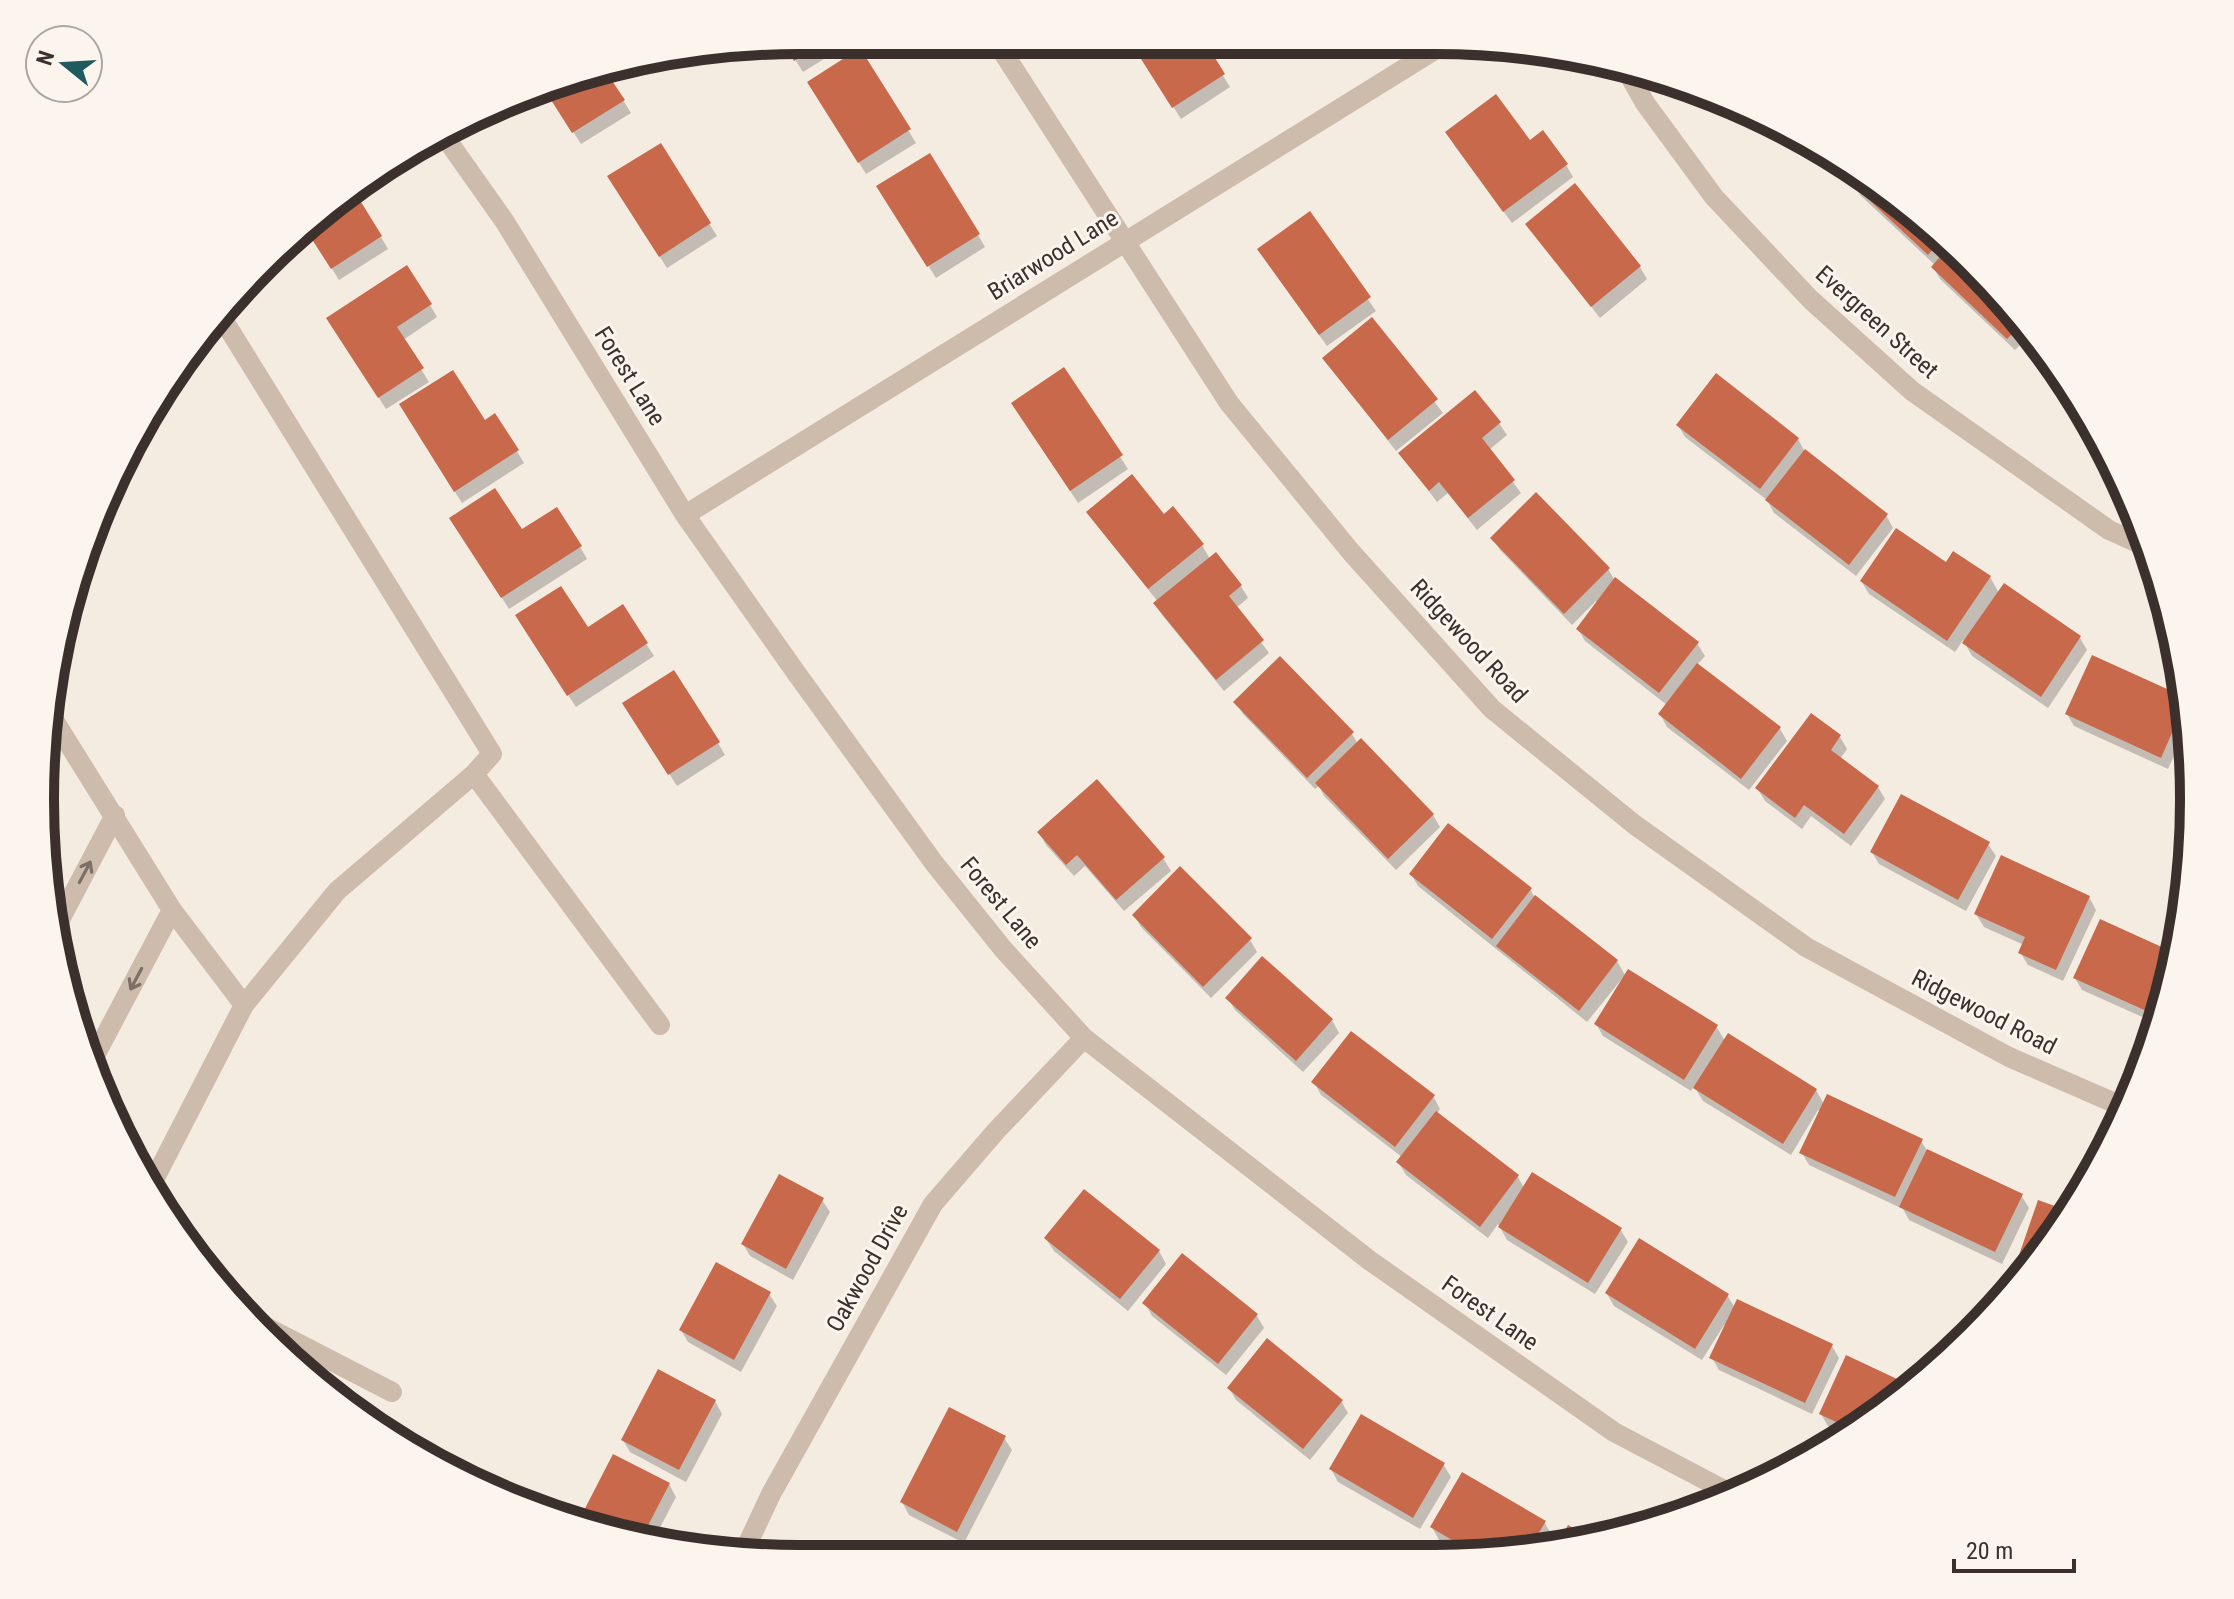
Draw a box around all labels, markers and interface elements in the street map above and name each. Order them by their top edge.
north arrow [24,24,104,104]
text: N [31,48,59,68]
street label: Briarwood Lane [983,204,1123,306]
street label: Evergreen Street [1810,260,1944,384]
street label: Forest Lane [589,322,671,430]
street label: Ridgewood Road [1405,573,1533,709]
street label: Forest Lane [955,851,1047,955]
one-way arrow [77,861,93,885]
street label: Ridgewood Road [1907,964,2061,1060]
one-way arrow [127,966,143,990]
street label: Oakwood Drive [820,1199,914,1337]
street label: Forest Lane [1436,1270,1544,1356]
scale bar [1954,1523,2074,1573]
text: 20 m [1966,1537,2013,1565]

